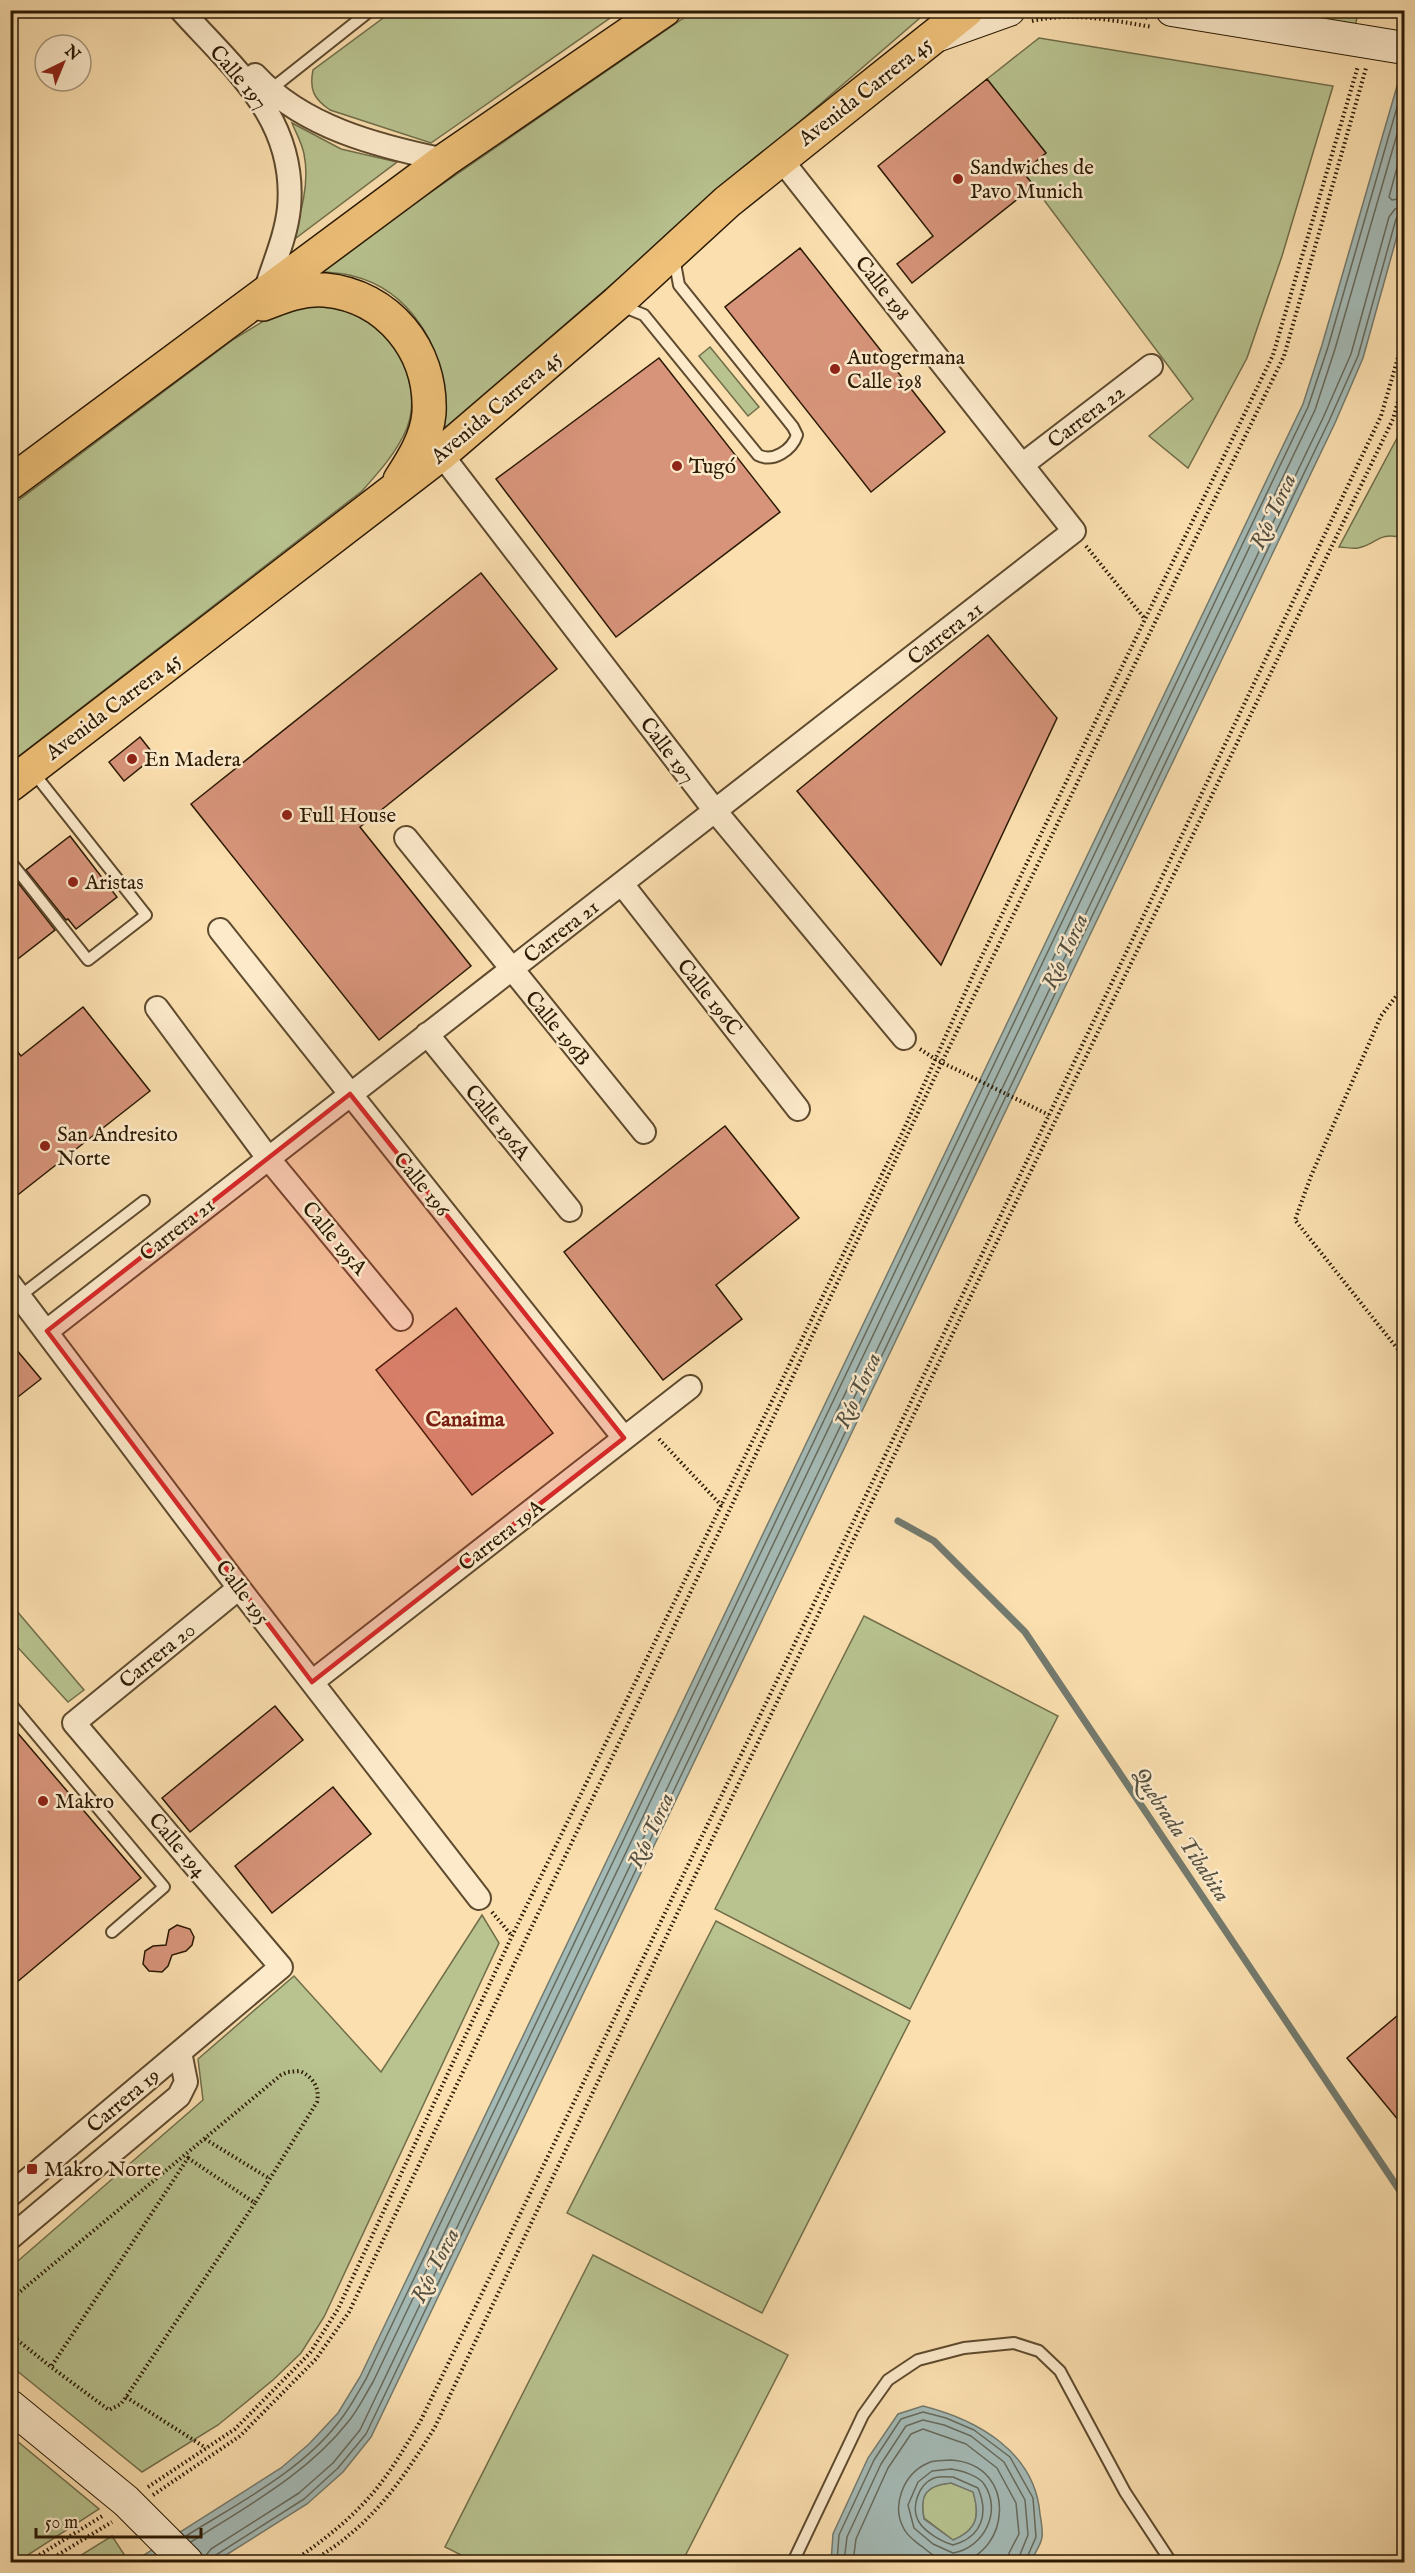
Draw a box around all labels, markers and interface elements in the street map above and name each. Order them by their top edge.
street label: Avenida Carrera 45 [793,31,939,153]
north arrow [33,33,93,93]
street label: Calle 197 [203,40,273,116]
text: N [59,41,84,66]
place label: Sandwiches de Pavo Munich [970,155,1094,206]
marker: Sandwiches de Pavo Munich [951,172,965,186]
street label: Calle 198 [848,251,916,327]
street label: Avenida Carrera 45 [425,345,568,471]
place label: Autogermana Calle 198 [846,345,966,396]
marker: Autogermana Calle 198 [828,362,842,376]
street label: Carrera 22 [1043,379,1131,455]
place label: Tugó [689,454,736,481]
marker: Tugó [670,459,684,473]
water label: Río Torca [1244,469,1304,554]
street label: Carrera 21 [903,596,989,672]
street label: Avenida Carrera 45 [40,647,187,767]
street label: Calle 197 [633,712,701,790]
place label: En Madera [144,747,242,774]
marker: En Madera [125,752,139,766]
place label: Full House [299,803,396,830]
marker: Full House [280,808,294,822]
place label: Aristas [84,870,144,897]
marker: Aristas [66,875,80,889]
street label: Carrera 21 [519,894,605,970]
water label: Río Torca [1036,909,1096,994]
street label: Calle 196C [670,954,747,1042]
street label: Calle 196B [518,986,596,1072]
street label: Calle 196A [458,1080,536,1167]
place label: San Andresito Norte [57,1122,178,1173]
marker: San Andresito Norte [38,1139,52,1153]
street label: Calle 196 [387,1147,456,1224]
street label: Carrera 21 [135,1192,221,1268]
street label: Calle 195A [295,1196,373,1282]
water label: Río Torca [829,1348,889,1433]
district label: Canaima [426,1406,505,1434]
street label: Carrera 19A [454,1494,551,1578]
street label: Calle 195 [209,1555,275,1631]
street label: Carrera 20 [114,1617,202,1695]
water label: Quebrada Tibabita [1125,1762,1236,1908]
water label: Río Torca [622,1788,682,1873]
place label: Makro [55,1789,114,1816]
marker: Makro [36,1794,50,1808]
street label: Calle 194 [142,1808,212,1885]
street label: Carrera 19 [82,2063,166,2140]
place label: Makro Norte [44,2157,161,2184]
marker: Makro Norte [25,2162,39,2176]
water label: Río Torca [405,2224,467,2308]
scale bar [36,2501,201,2539]
text: 50 m [45,2512,78,2535]

